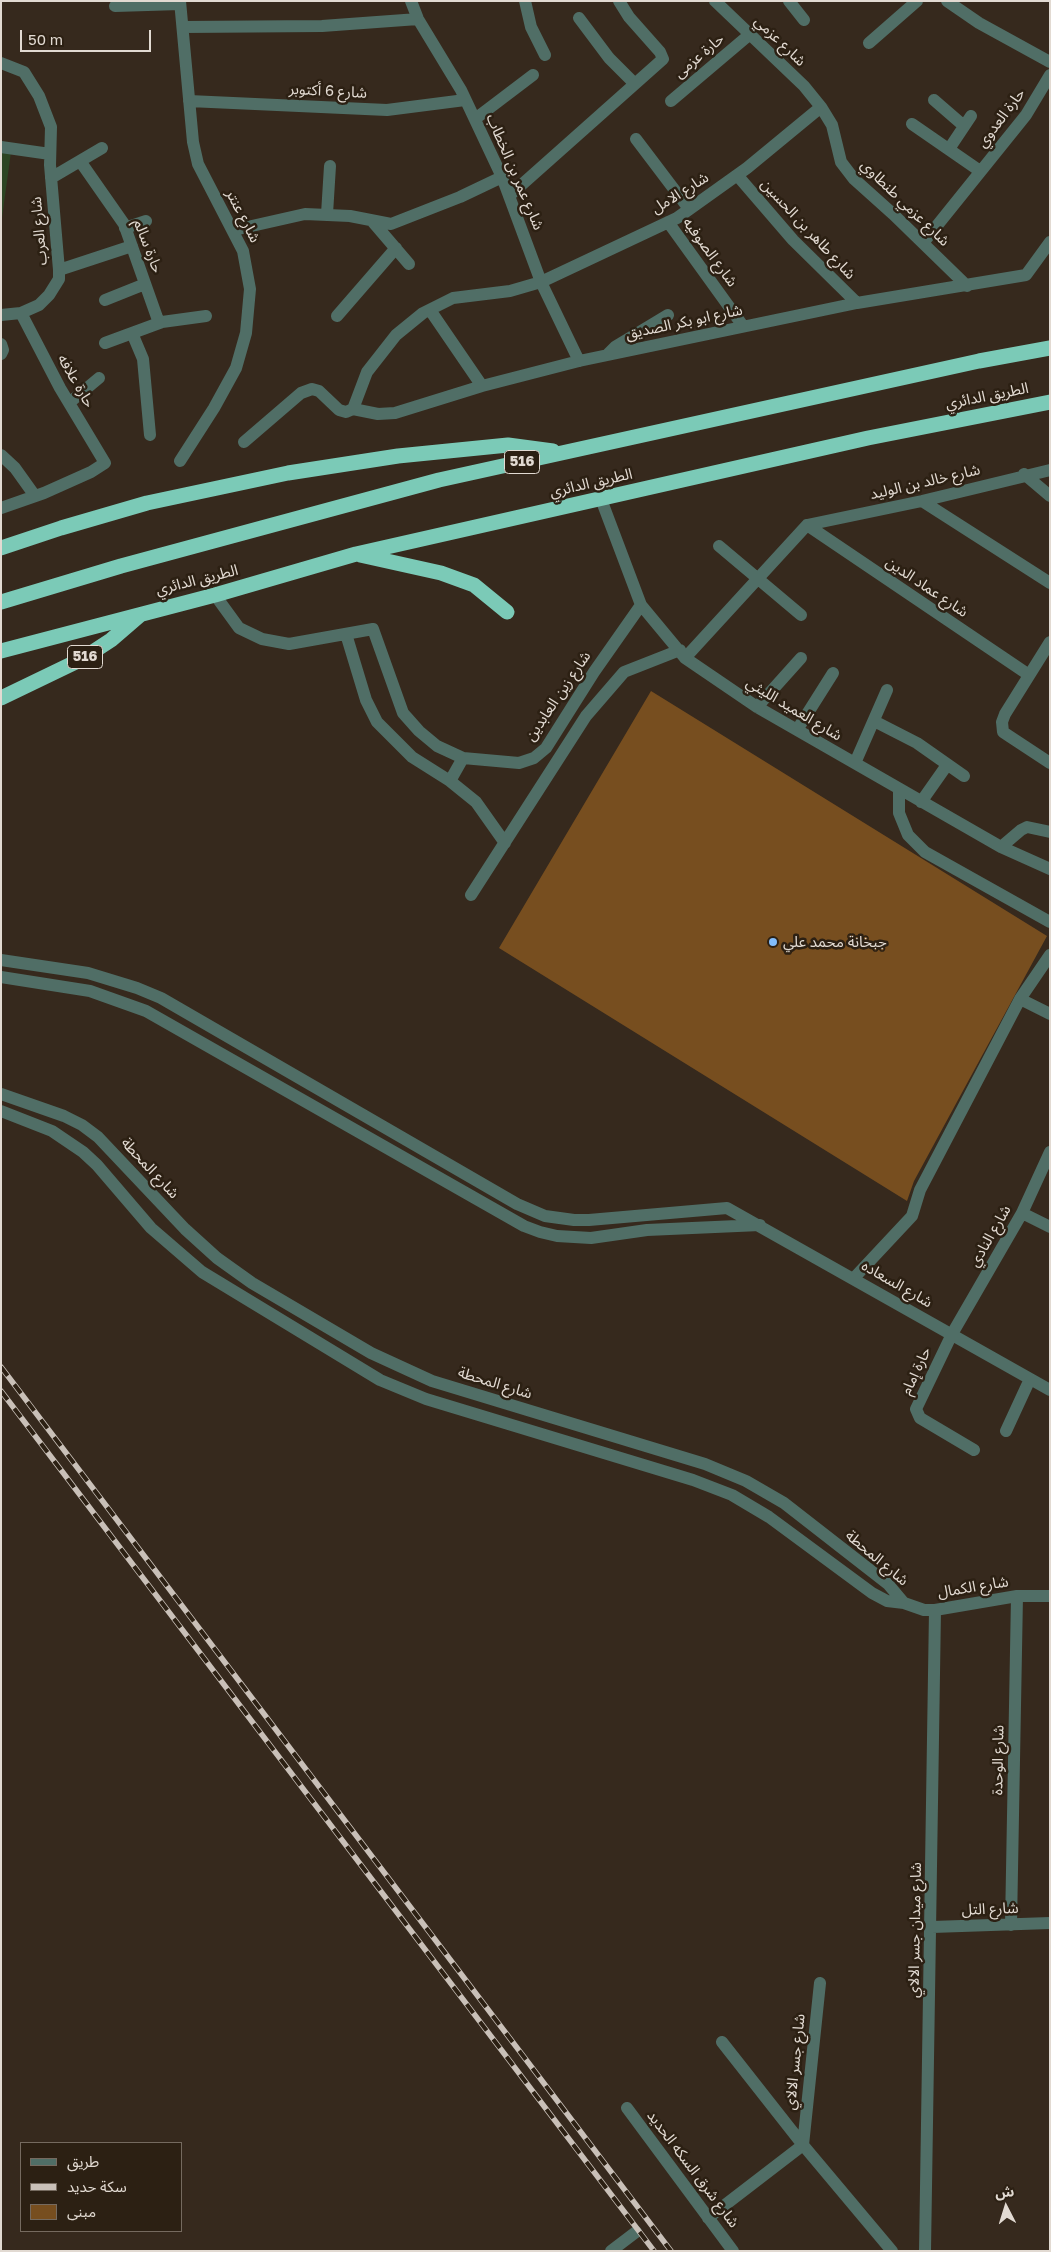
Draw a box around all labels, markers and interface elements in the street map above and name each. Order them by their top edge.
street label: شارع عزمي [750,12,810,70]
scale bar [22,20,154,52]
text: 50 m [28,30,63,48]
street label: حارة عزمى [670,30,728,82]
street label: شارع 6 أكتوبر [289,80,367,102]
street label: حارة العدوي [973,85,1029,151]
street label: شارع عمر بن الخطاب [482,111,548,233]
street label: شارع عزمي طنطاوي [857,156,953,250]
street label: شارع الامل [648,168,712,218]
street label: شارع طاهر بن الحسين [757,175,859,283]
street label: شارع عنتر [222,186,264,246]
street label: شارع العرب [27,196,51,266]
street label: شارع الصوفيه [679,214,741,290]
street label: حارة سالم [129,216,167,276]
street label: شارع ابو بكر الصديق [624,301,744,343]
street label: حارة علافه [54,351,98,411]
street label: الطريق الدائري [944,379,1030,413]
road number: 516 [504,451,540,474]
street label: شارع خالد بن الوليد [868,461,982,503]
street label: الطريق الدائري [548,465,634,501]
street label: شارع عماد الدين [882,553,972,621]
street label: الطريق الدائري [154,561,240,599]
road number: 516 [68,646,102,669]
street label: شارع زين العابدين [521,648,595,744]
street label: شارع العميد الليثي [743,673,845,745]
place label: جبخانة محمد علي [783,933,887,951]
marker: جبخانة محمد علي [767,936,779,948]
street label: شارع المحطة [117,1134,183,1202]
street label: شارع النادي [965,1202,1015,1270]
street label: شارع السعاده [858,1257,936,1311]
street label: حارة إمام [897,1344,935,1398]
street label: شارع المحطة [456,1363,534,1403]
street label: شارع المحطة [842,1526,912,1590]
street label: شارع الكمال [936,1573,1010,1601]
street label: شارع الوحدة [988,1725,1008,1795]
street label: شارع ميدان جسر الالاي [905,1862,925,1998]
street label: شارع التل [961,1899,1019,1919]
street label: شارع جسر الالاي [781,2013,809,2111]
street label: شارع شرق السكه الحديد [643,2107,743,2231]
legend [20,2142,182,2232]
text: طريق [67,2152,99,2170]
text: سكة حديد [67,2177,127,2195]
north arrow [981,2182,1031,2232]
text: ش [994,2182,1015,2201]
text: مبنى [67,2202,96,2220]

